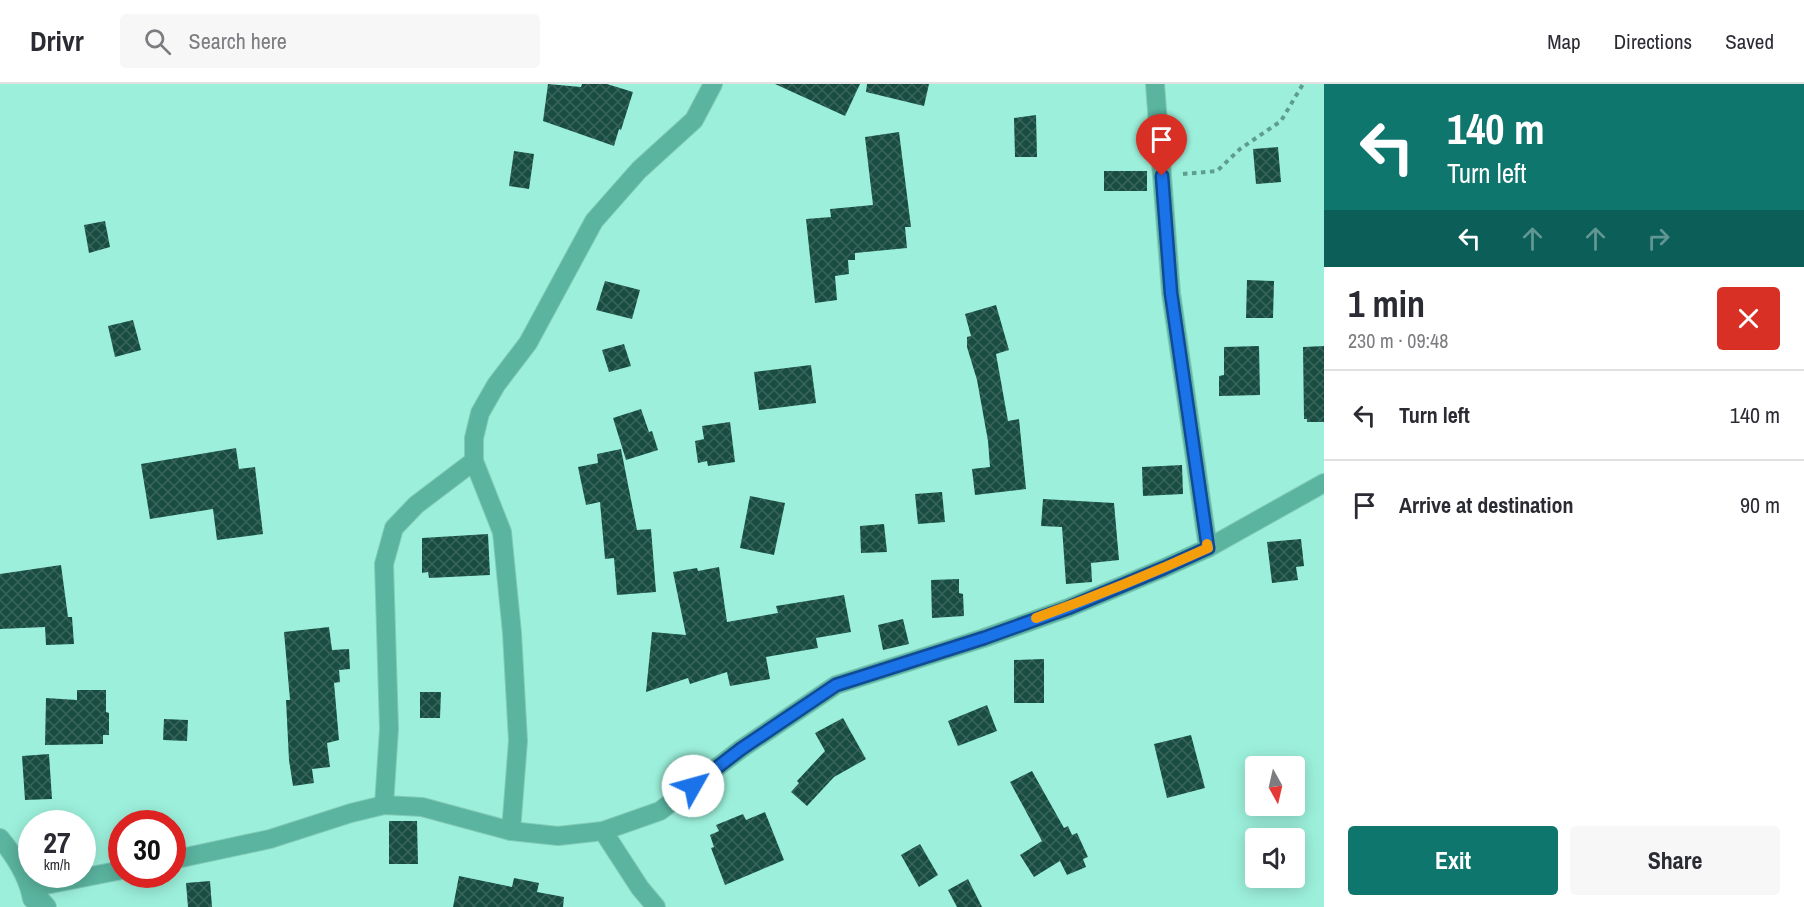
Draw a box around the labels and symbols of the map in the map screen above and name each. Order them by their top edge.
pin [1136,114,1187,176]
position arrow [661,754,725,818]
north arrow [1245,756,1305,816]
speed limit sign: 30 [108,810,186,888]

